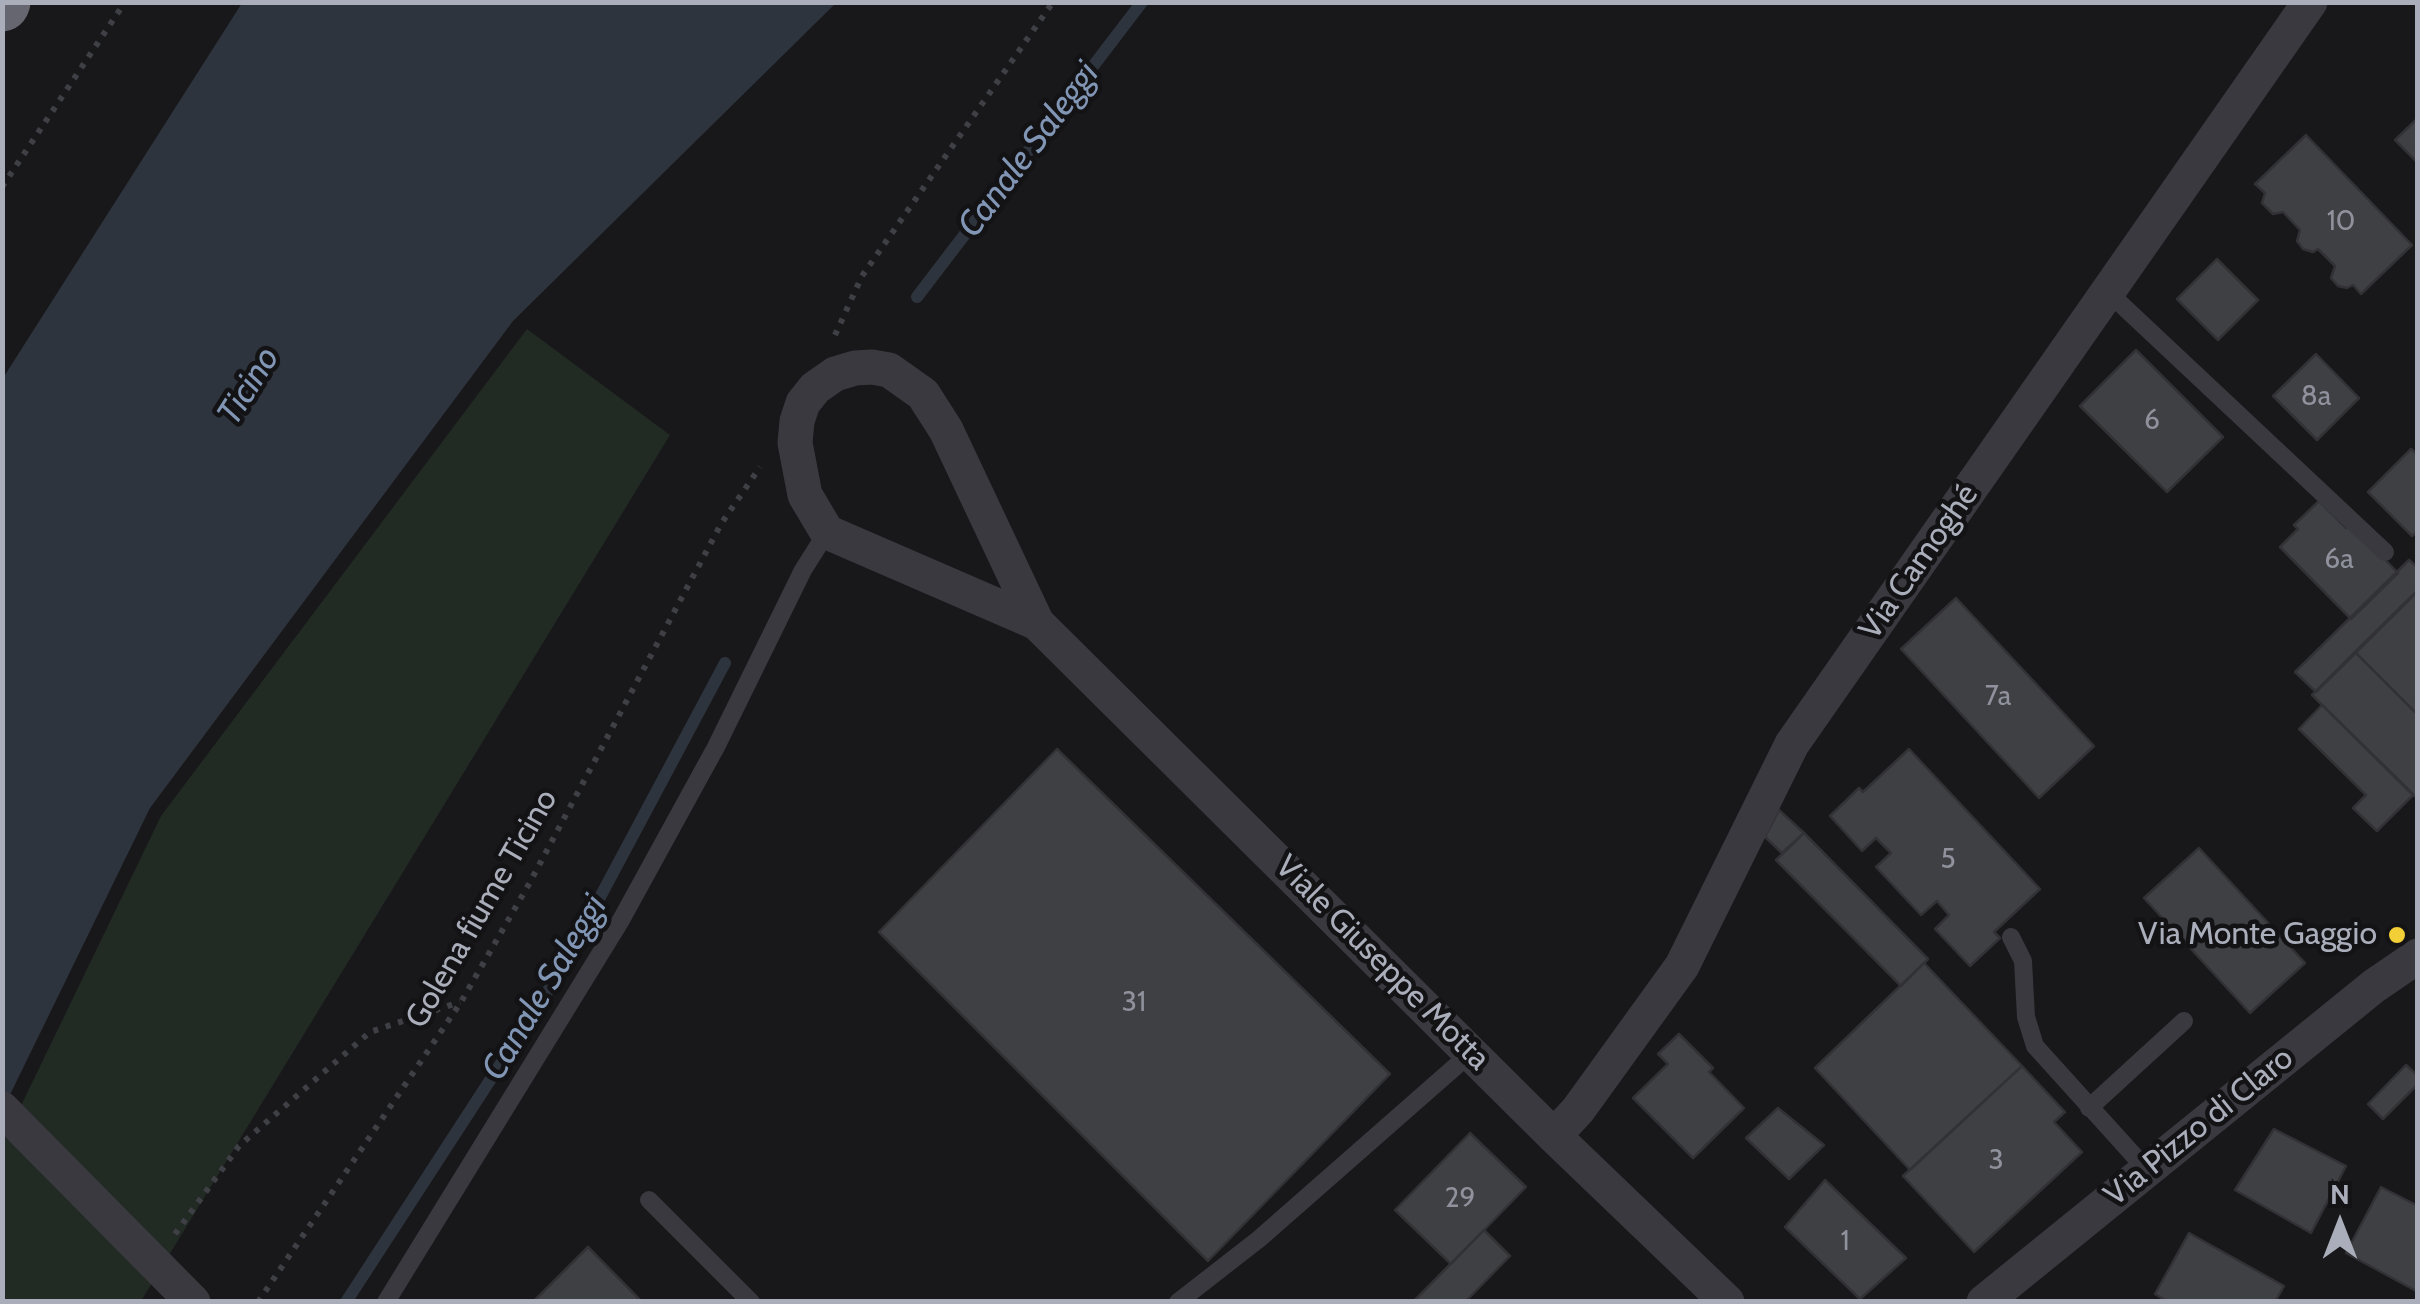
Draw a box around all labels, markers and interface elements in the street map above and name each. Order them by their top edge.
water label: Canale Saleggi [950,54,1108,246]
house number: 10 [2327,205,2355,239]
water label: Ticino [209,339,289,433]
house number: 8a [2301,380,2331,414]
house number: 6 [2144,404,2160,438]
street label: Via Camoghé [1851,477,1987,647]
house number: 6a [2324,543,2354,577]
house number: 7a [1985,680,2011,714]
street label: Golena fiume Ticino [398,783,566,1035]
house number: 5 [1940,843,1956,877]
street label: Viale Giuseppe Motta [1267,848,1497,1078]
water label: Canale Saleggi [473,888,617,1088]
place label: Via Monte Gaggio [2138,916,2377,954]
marker: Via Monte Gaggio [2386,924,2408,946]
house number: 31 [1122,986,1146,1020]
street label: Via Pizzo di Claro [2097,1039,2301,1215]
house number: 3 [1988,1144,2004,1178]
north arrow [2290,1174,2390,1274]
text: N [2330,1177,2350,1211]
house number: 29 [1445,1182,1475,1216]
house number: 1 [1840,1225,1850,1259]

